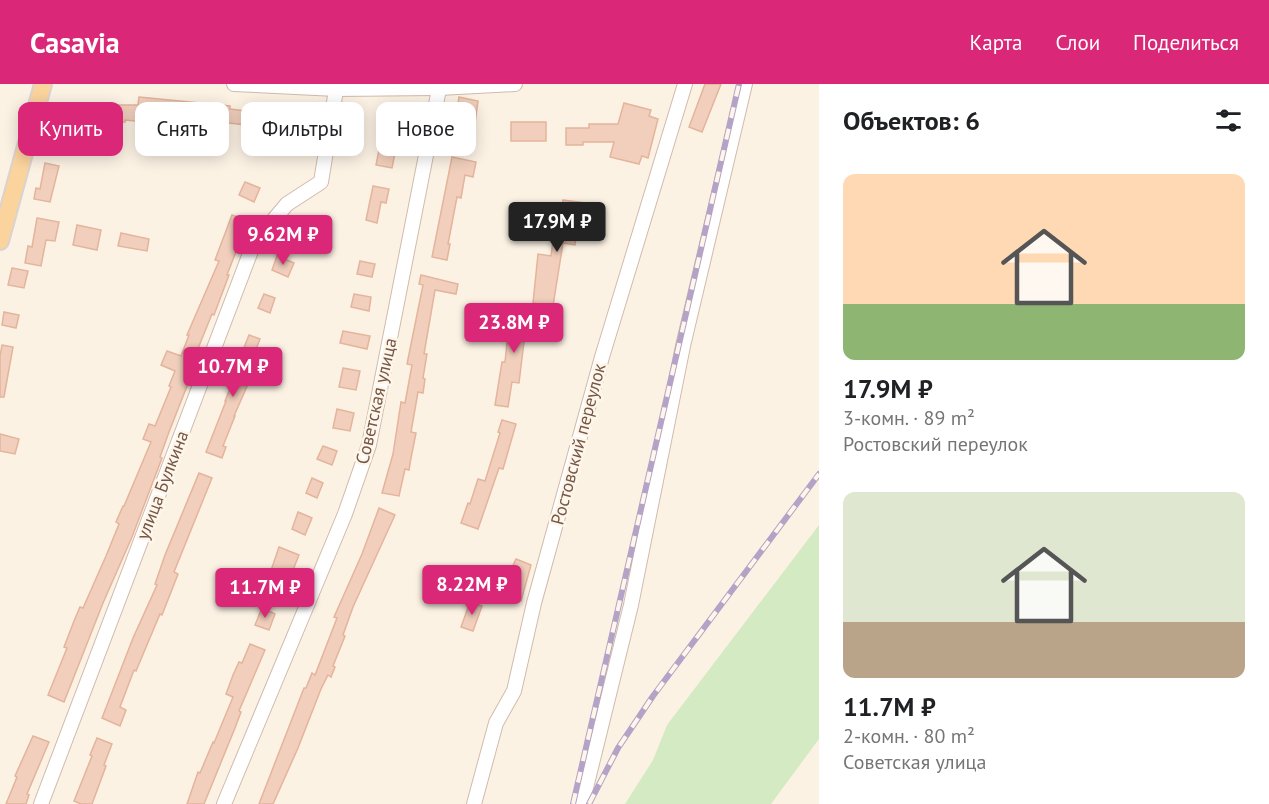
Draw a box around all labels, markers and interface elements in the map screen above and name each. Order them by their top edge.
text: Casavia [30,24,120,61]
text: Карта [969,29,1022,56]
text: Слои [1055,29,1100,56]
text: Поделиться [1133,29,1239,56]
chip: Купить [18,102,123,156]
chip: Снять [135,102,229,156]
chip: Фильтры [241,102,364,156]
chip: Новое [376,102,476,156]
text: Объектов: 6 [843,104,980,137]
icon: filters [1212,104,1245,137]
pin: 17.9M ₽ [502,202,612,253]
text: 17.9M ₽ [523,208,591,234]
icon: home [990,213,1098,321]
pin: 9.62M ₽ [228,215,338,266]
text: 9.62M ₽ [247,221,319,247]
pin: 23.8M ₽ [459,303,569,354]
text: 23.8M ₽ [478,309,550,335]
street label: Советская улица [350,336,402,466]
pin: 10.7M ₽ [178,347,288,398]
text: 10.7M ₽ [197,353,269,379]
street label: Ростовский переулок [545,360,611,527]
text: 17.9M ₽ [843,372,933,405]
text: 3-комн. · 89 m² [843,405,975,431]
street label: улица Булкина [131,427,193,543]
text: Ростовский переулок [843,431,1028,457]
icon: home [990,531,1098,639]
pin: 8.22M ₽ [417,565,527,616]
pin: 11.7M ₽ [210,568,320,619]
text: 8.22M ₽ [436,571,508,597]
text: 11.7M ₽ [229,574,301,600]
text: 11.7M ₽ [843,690,936,723]
text: 2-комн. · 80 m² [843,723,975,749]
text: Советская улица [843,749,986,775]

